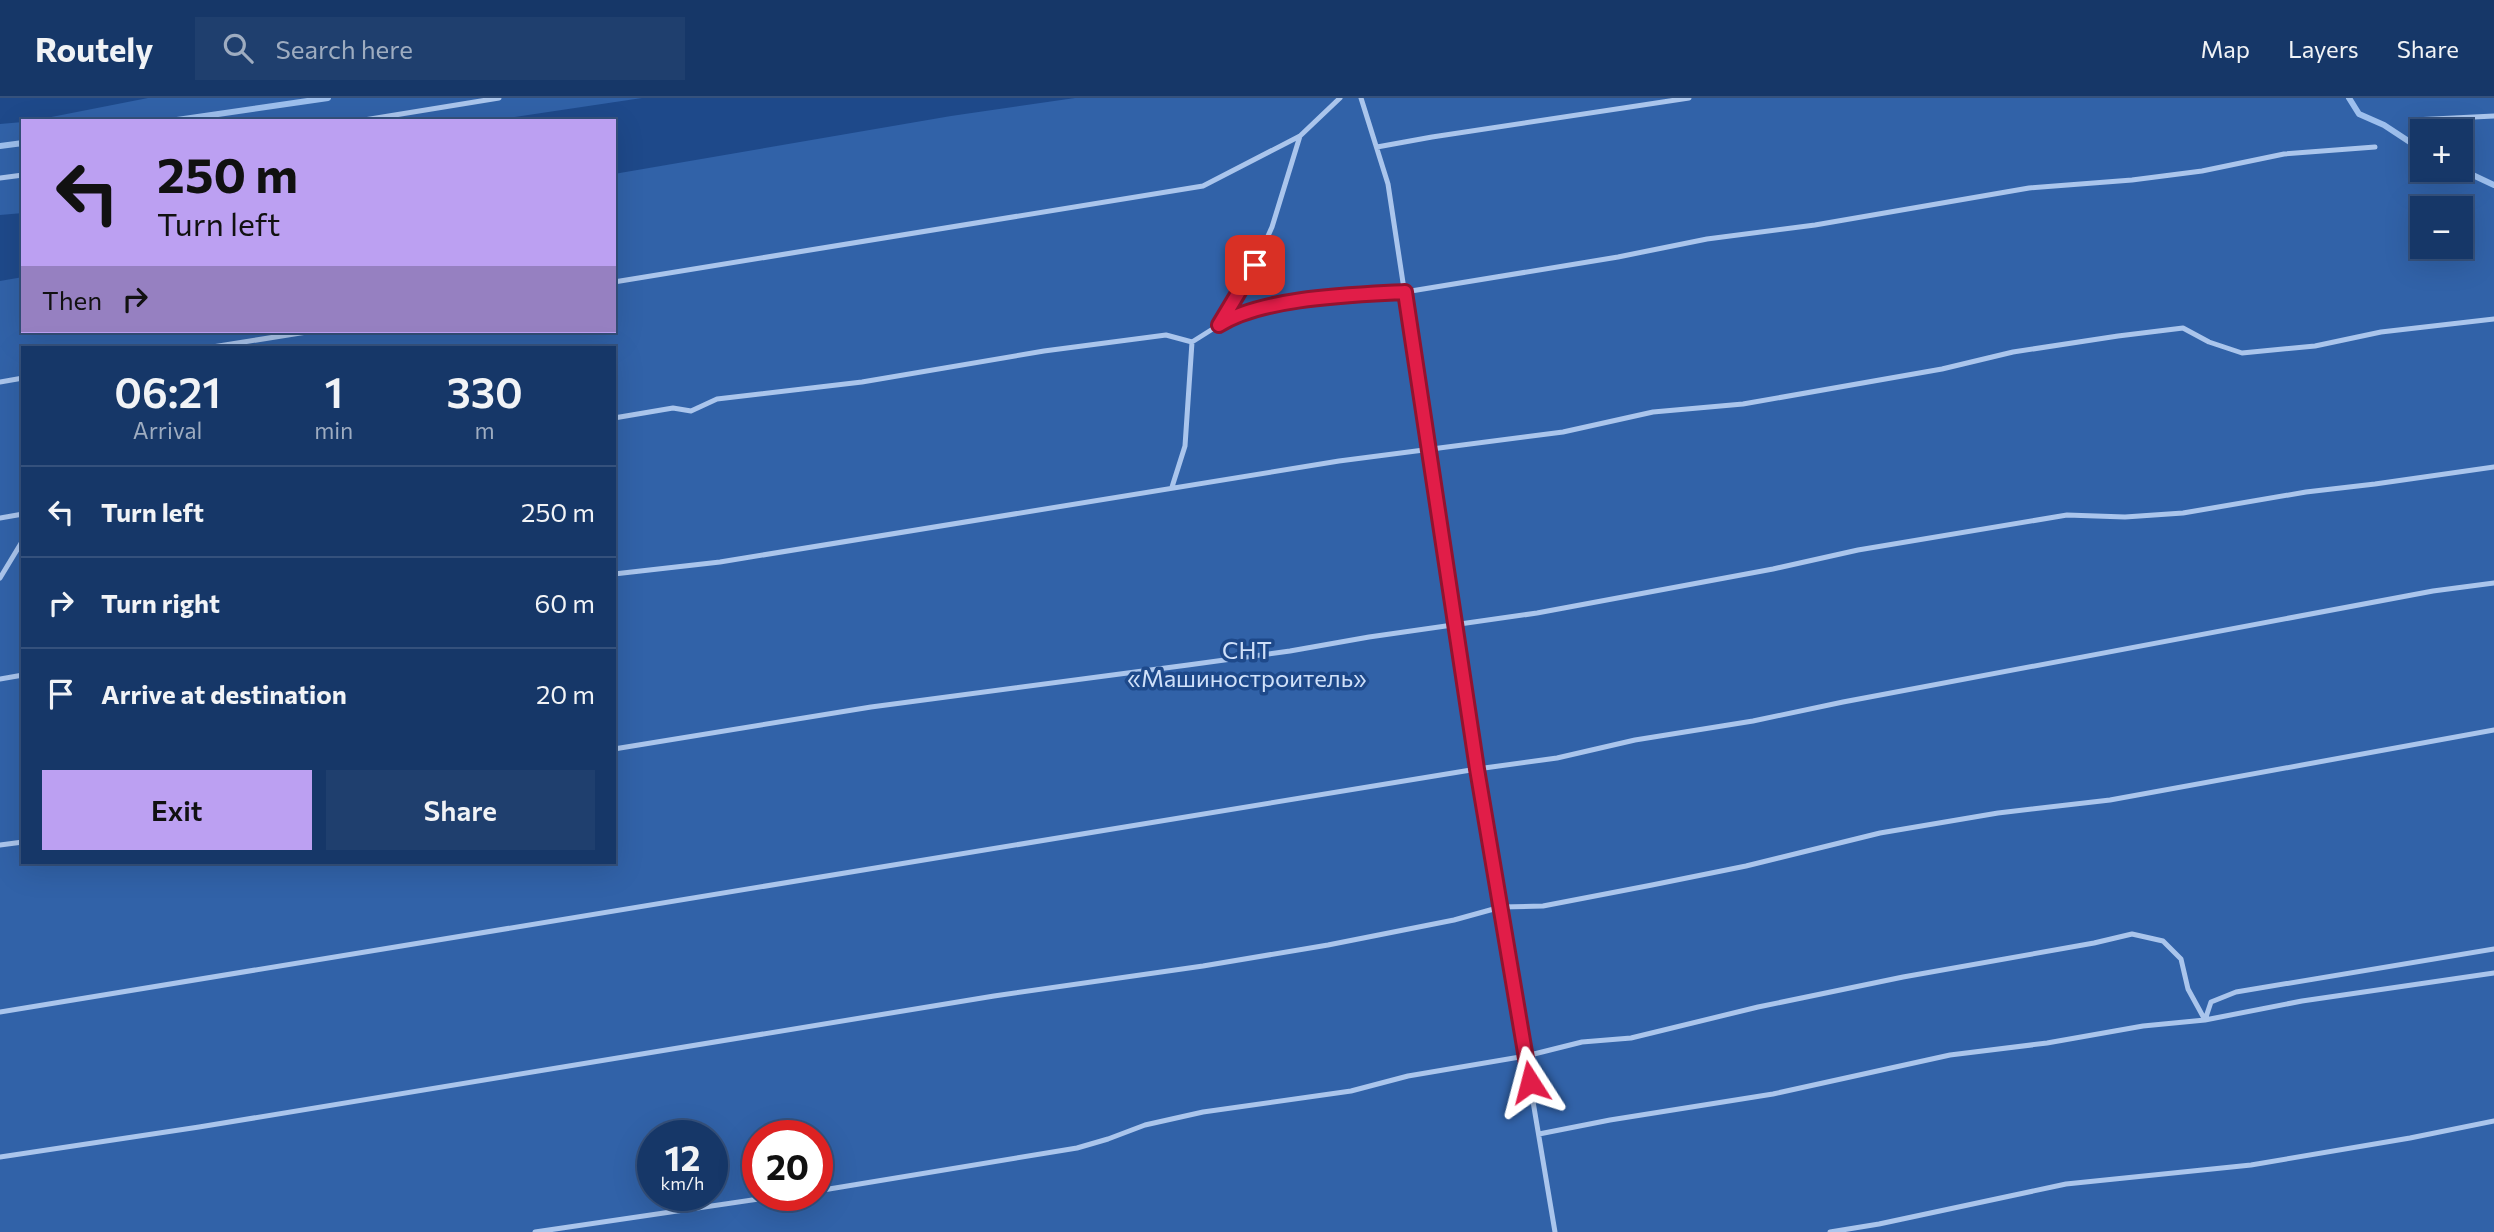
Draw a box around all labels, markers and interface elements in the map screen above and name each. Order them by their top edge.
search box [195,17,685,80]
text: Routely [35,28,153,69]
icon: search [219,29,257,67]
text: Search here [275,33,413,64]
text: Map [2201,34,2250,63]
text: Layers [2288,34,2359,63]
text: Share [2397,34,2459,63]
map controls [2410,119,2473,259]
button: + [2410,119,2473,182]
text: 250 m [157,143,298,203]
icon: left [42,147,133,238]
button: − [2410,196,2473,259]
text: Turn left [157,203,281,243]
pin [1225,235,1285,295]
icon: arrive [1236,246,1274,284]
icon: right [116,280,154,318]
text: Then [42,284,102,315]
text: 06:21 [114,365,221,417]
text: 1 [324,365,343,417]
text: 330 [447,365,523,417]
text: Arrival [133,416,202,444]
text: min [314,416,353,444]
text: m [475,416,495,444]
icon: left [42,493,80,531]
text: Turn left [101,496,204,527]
text: 250 m [521,496,595,527]
icon: right [42,584,80,622]
text: Turn right [101,587,220,618]
text: 60 m [535,587,595,618]
park label: СНТ «Машиностроитель» [1127,635,1367,692]
icon: arrive [42,675,80,713]
text: Arrive at destination [101,678,347,709]
text: 20 m [536,678,595,709]
button: Exit [42,770,312,850]
button: Share [326,770,595,850]
position arrow [1493,1045,1567,1119]
speed limit sign: 20 [742,1120,833,1211]
text: 12 [665,1135,700,1178]
text: km/h [661,1172,704,1194]

